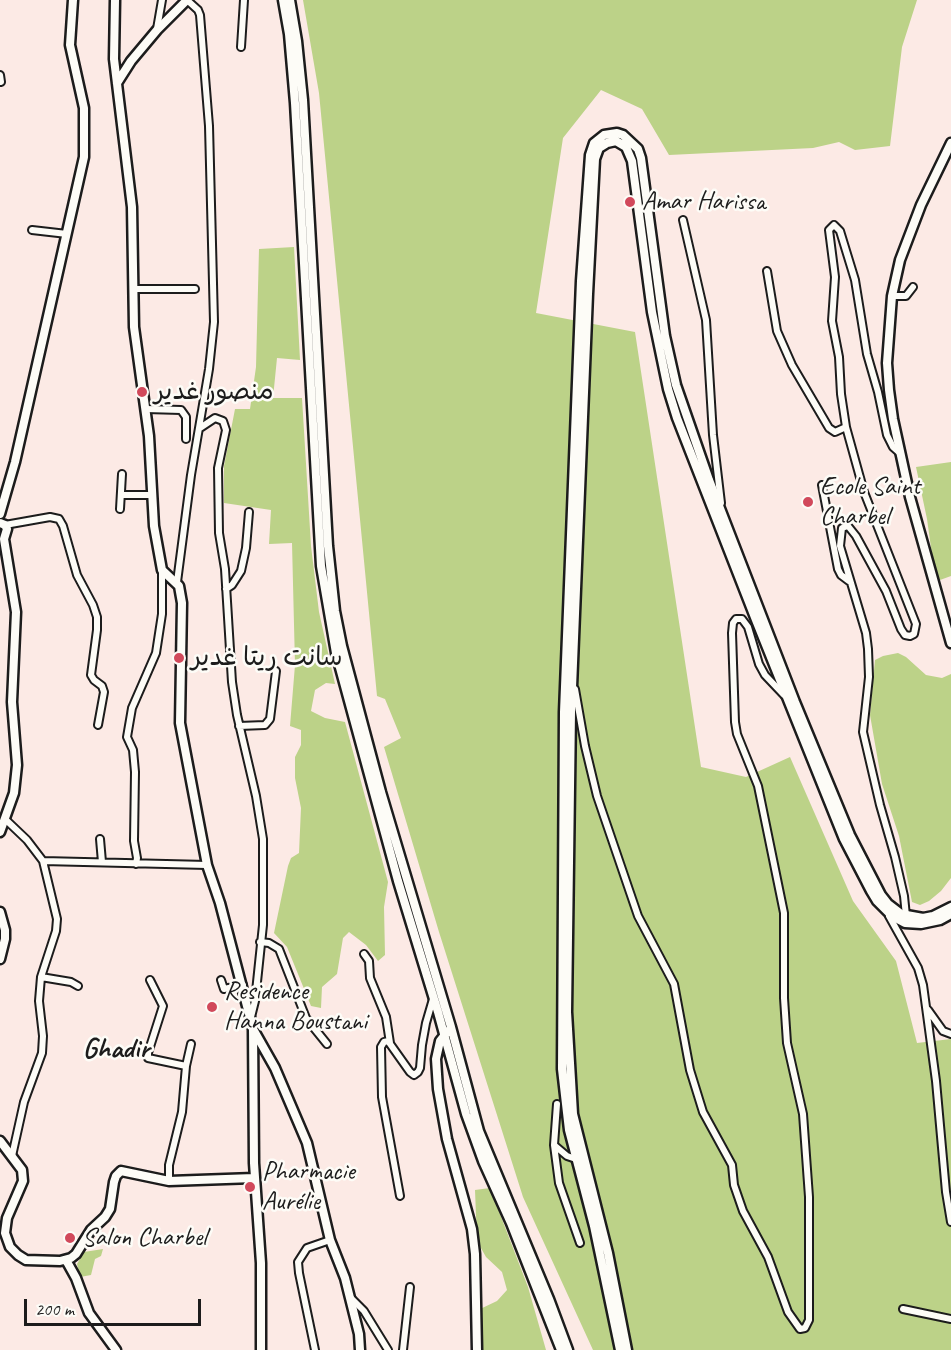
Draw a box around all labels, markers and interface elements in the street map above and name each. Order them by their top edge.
place label: Amar Harissa [642,186,765,218]
marker: Amar Harissa [623,195,637,209]
place label: منصور غدير [154,376,274,408]
marker: منصور غدير [135,385,149,399]
place label: Ecole Saint Charbel [820,471,920,532]
marker: Ecole Saint Charbel [801,495,815,509]
place label: سانت ريتا غدير [191,642,343,674]
marker: سانت ريتا غدير [172,651,186,665]
place label: Residence Hanna Boustani [224,976,367,1038]
marker: Residence Hanna Boustani [205,1000,219,1014]
district label: Ghadir [83,1033,149,1067]
place label: Pharmacie Aurélie [262,1156,355,1218]
marker: Pharmacie Aurélie [243,1180,257,1194]
place label: Salon Charbel [82,1222,207,1254]
marker: Salon Charbel [63,1231,77,1245]
scale bar [27,1287,204,1325]
text: 200 m [35,1298,74,1320]

